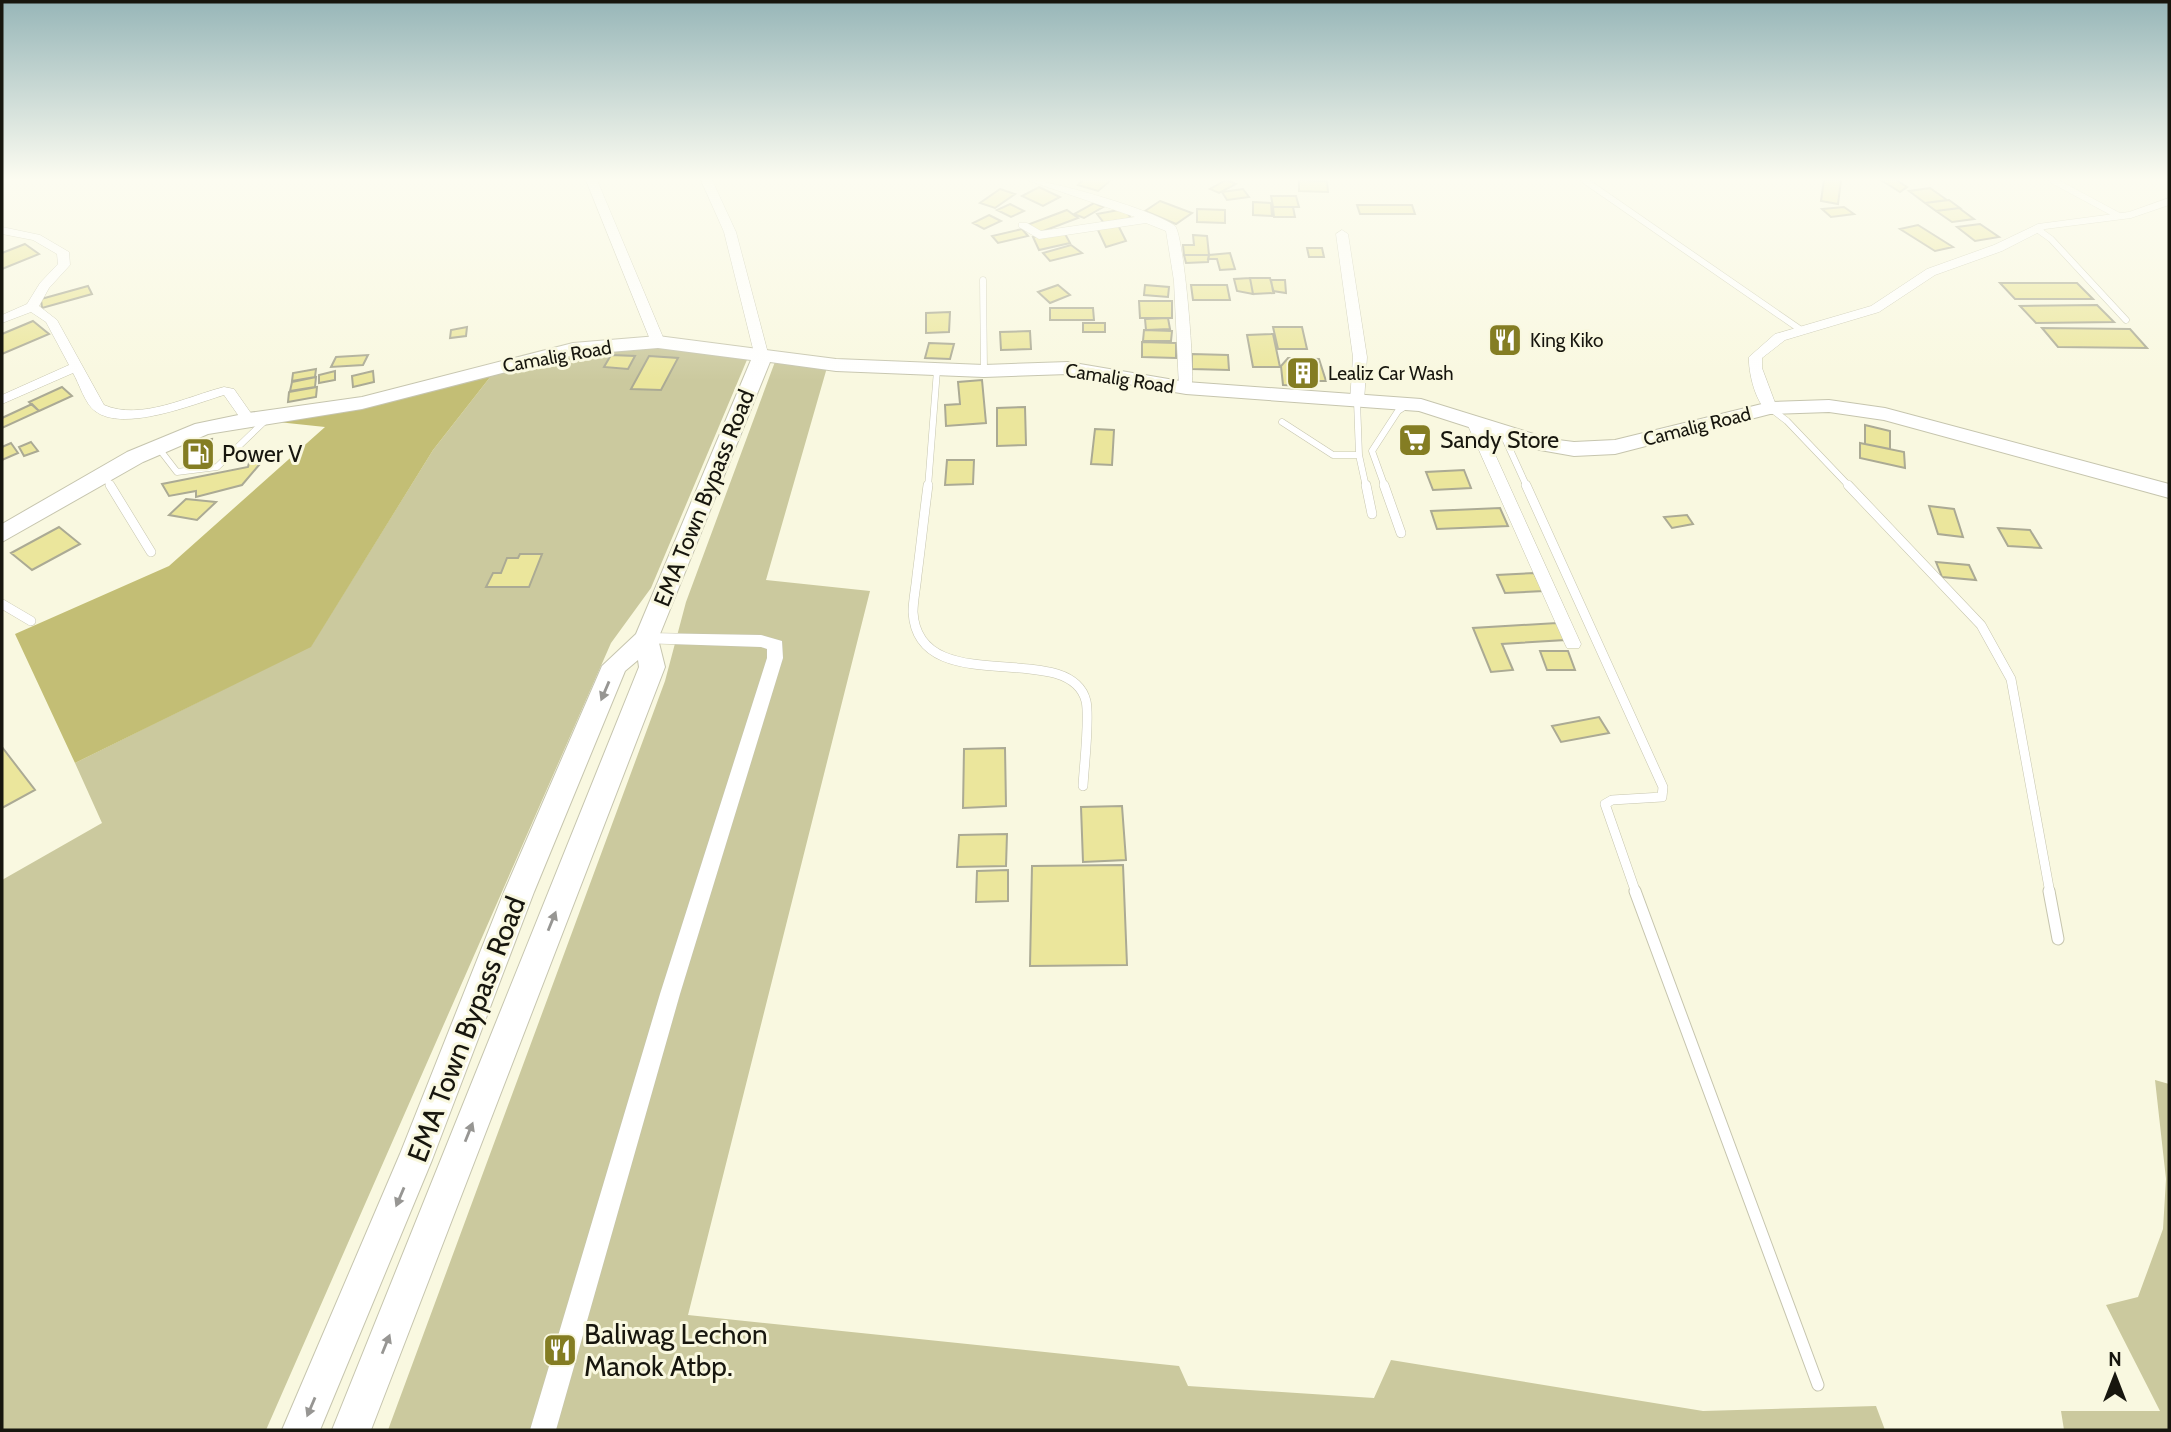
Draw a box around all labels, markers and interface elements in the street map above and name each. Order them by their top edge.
restaurant icon: King Kiko [1486,321,1524,359]
place label: King Kiko [1530,329,1603,352]
street label: Camalig Road [501,336,613,377]
building icon: Lealiz Car Wash [1284,354,1322,392]
street label: Camalig Road [1064,359,1176,398]
place label: Lealiz Car Wash [1328,362,1454,385]
street label: EMA Town Bypass Road [648,386,760,610]
street label: Camalig Road [1641,402,1753,451]
supermarket icon: Sandy Store [1396,421,1434,459]
place label: Sandy Store [1440,426,1559,454]
fuel station icon: Power V [179,435,217,473]
place label: Power V [222,440,302,468]
one-way arrow [599,681,610,702]
street label: EMA Town Bypass Road [400,891,532,1167]
one-way arrow [547,910,558,931]
one-way arrow [464,1122,475,1143]
one-way arrow [394,1187,406,1207]
place label: Baliwag Lechon Manok Atbp. [584,1317,768,1383]
restaurant icon: Baliwag Lechon Manok Atbp. [541,1331,579,1369]
one-way arrow [380,1333,391,1354]
north arrow [2080,1341,2150,1411]
text: N [2108,1348,2122,1371]
one-way arrow [306,1396,317,1417]

